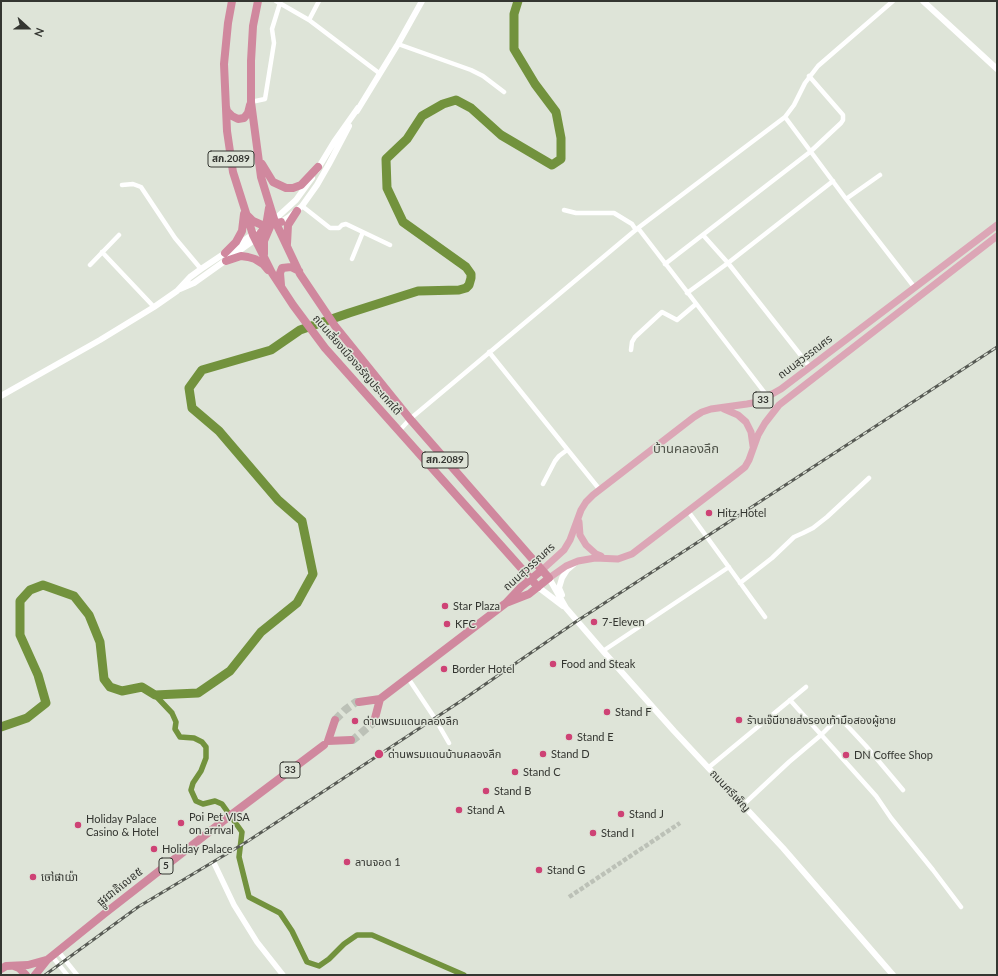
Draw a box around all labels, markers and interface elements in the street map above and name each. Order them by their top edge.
north arrow [8,8,48,48]
text: N [32,26,47,39]
road number: สก.2089 [208,151,254,167]
street label: ถนนเลี่ยงเมืองอรัญประเทศใต้ [310,312,404,418]
street label: ถนนสุวรรณศร [775,332,835,382]
road number: 33 [753,392,773,408]
district label: บ้านคลองลึก [653,441,719,457]
road number: สก.2089 [422,452,468,468]
place label: Hitz Hotel [717,506,766,520]
marker: Hitz Hotel [704,508,714,518]
street label: ถนนสุวรรณศร [500,540,558,594]
place label: Star Plaza [453,599,500,613]
marker: Star Plaza [440,601,450,611]
place label: 7-Eleven [602,615,645,629]
place label: KFC [455,617,476,631]
marker: 7-Eleven [589,617,599,627]
marker: KFC [442,619,452,629]
place label: Food and Steak [561,657,635,671]
marker: Food and Steak [548,659,558,669]
place label: Border Hotel [452,662,515,676]
marker: Border Hotel [439,664,449,674]
place label: Stand F [615,705,651,719]
marker: Stand F [602,707,612,717]
place label: ร้านเจ๊นีขายส่งรองเท้ามือสองผู้ชาย [747,713,896,727]
place label: ด่านพรมแดนคลองลึก [363,714,459,728]
marker: ร้านเจ๊นีขายส่งรองเท้ามือสองผู้ชาย [734,715,744,725]
marker: ด่านพรมแดนคลองลึก [350,716,360,726]
place label: Stand E [577,730,614,744]
marker: Stand E [564,732,574,742]
place label: ด่านพรมแดนบ้านคลองลึก [388,747,501,761]
place label: Stand D [551,747,590,761]
marker: ด่านพรมแดนบ้านคลองลึก [373,748,385,760]
place label: DN Coffee Shop [854,748,933,762]
marker: Stand D [538,749,548,759]
marker: DN Coffee Shop [841,750,851,760]
road number: 33 [280,762,300,778]
place label: Stand C [523,765,561,779]
marker: Stand C [510,767,520,777]
street label: ถนนศรีเพ็ญ [707,767,753,815]
place label: Stand B [494,784,531,798]
marker: Stand B [481,786,491,796]
place label: Stand A [467,803,505,817]
marker: Stand A [454,805,464,815]
place label: Stand J [629,807,664,821]
marker: Stand J [616,809,626,819]
place label: Poi Pet VISA on arrival [189,810,250,836]
place label: Holiday Palace Casino & Hotel [86,812,159,838]
marker: Poi Pet VISA on arrival [176,818,186,828]
marker: Holiday Palace Casino & Hotel [73,820,83,830]
place label: Stand I [601,826,634,840]
marker: Stand I [588,828,598,838]
place label: Holiday Palace [162,842,233,856]
marker: Holiday Palace [149,844,159,854]
place label: ลานจอด 1 [355,855,401,869]
marker: ลานจอด 1 [342,857,352,867]
road number: 5 [159,858,173,874]
place label: Stand G [547,863,585,877]
street label: ផ្លូវជាតិលេខ៥ [94,865,146,909]
marker: Stand G [534,865,544,875]
place label: ចៅផាយ៉ា [41,870,78,884]
marker: ចៅផាយ៉ា [28,872,38,882]

